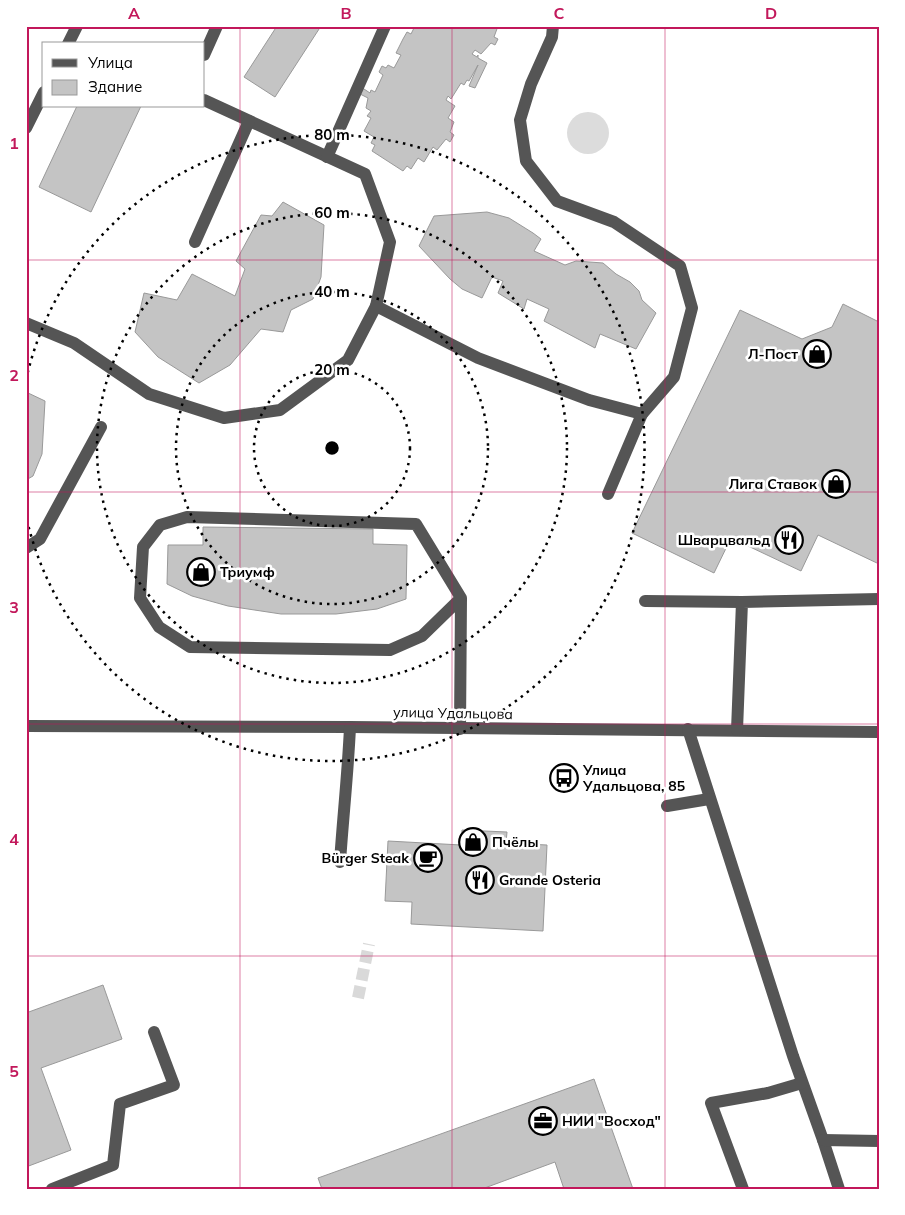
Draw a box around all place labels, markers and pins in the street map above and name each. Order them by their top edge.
shop icon: Л-Пост [802,339,832,369]
place label: Л-Пост [748,345,798,363]
centre of rings [323,439,341,457]
shop icon: Лига Ставок [821,469,851,499]
place label: Лига Ставок [729,475,818,493]
restaurant icon: Шварцвальд [774,525,804,555]
place label: Шварцвальд [678,531,770,549]
shop icon: Триумф [186,557,216,587]
place label: Триумф [220,563,275,581]
place label: Улица Удальцова, 85 [582,761,685,795]
bus stop icon: Улица Удальцова, 85 [549,763,579,793]
shop icon: Пчёлы [458,827,488,857]
place label: Пчёлы [492,833,538,851]
cafe icon: Bürger Steak [413,843,443,873]
place label: Bürger Steak [322,849,409,867]
restaurant icon: Grande Osteria [465,865,495,895]
place label: Grande Osteria [499,871,601,889]
office icon: НИИ "Восход" [528,1106,558,1136]
place label: НИИ "Восход" [562,1112,661,1130]

